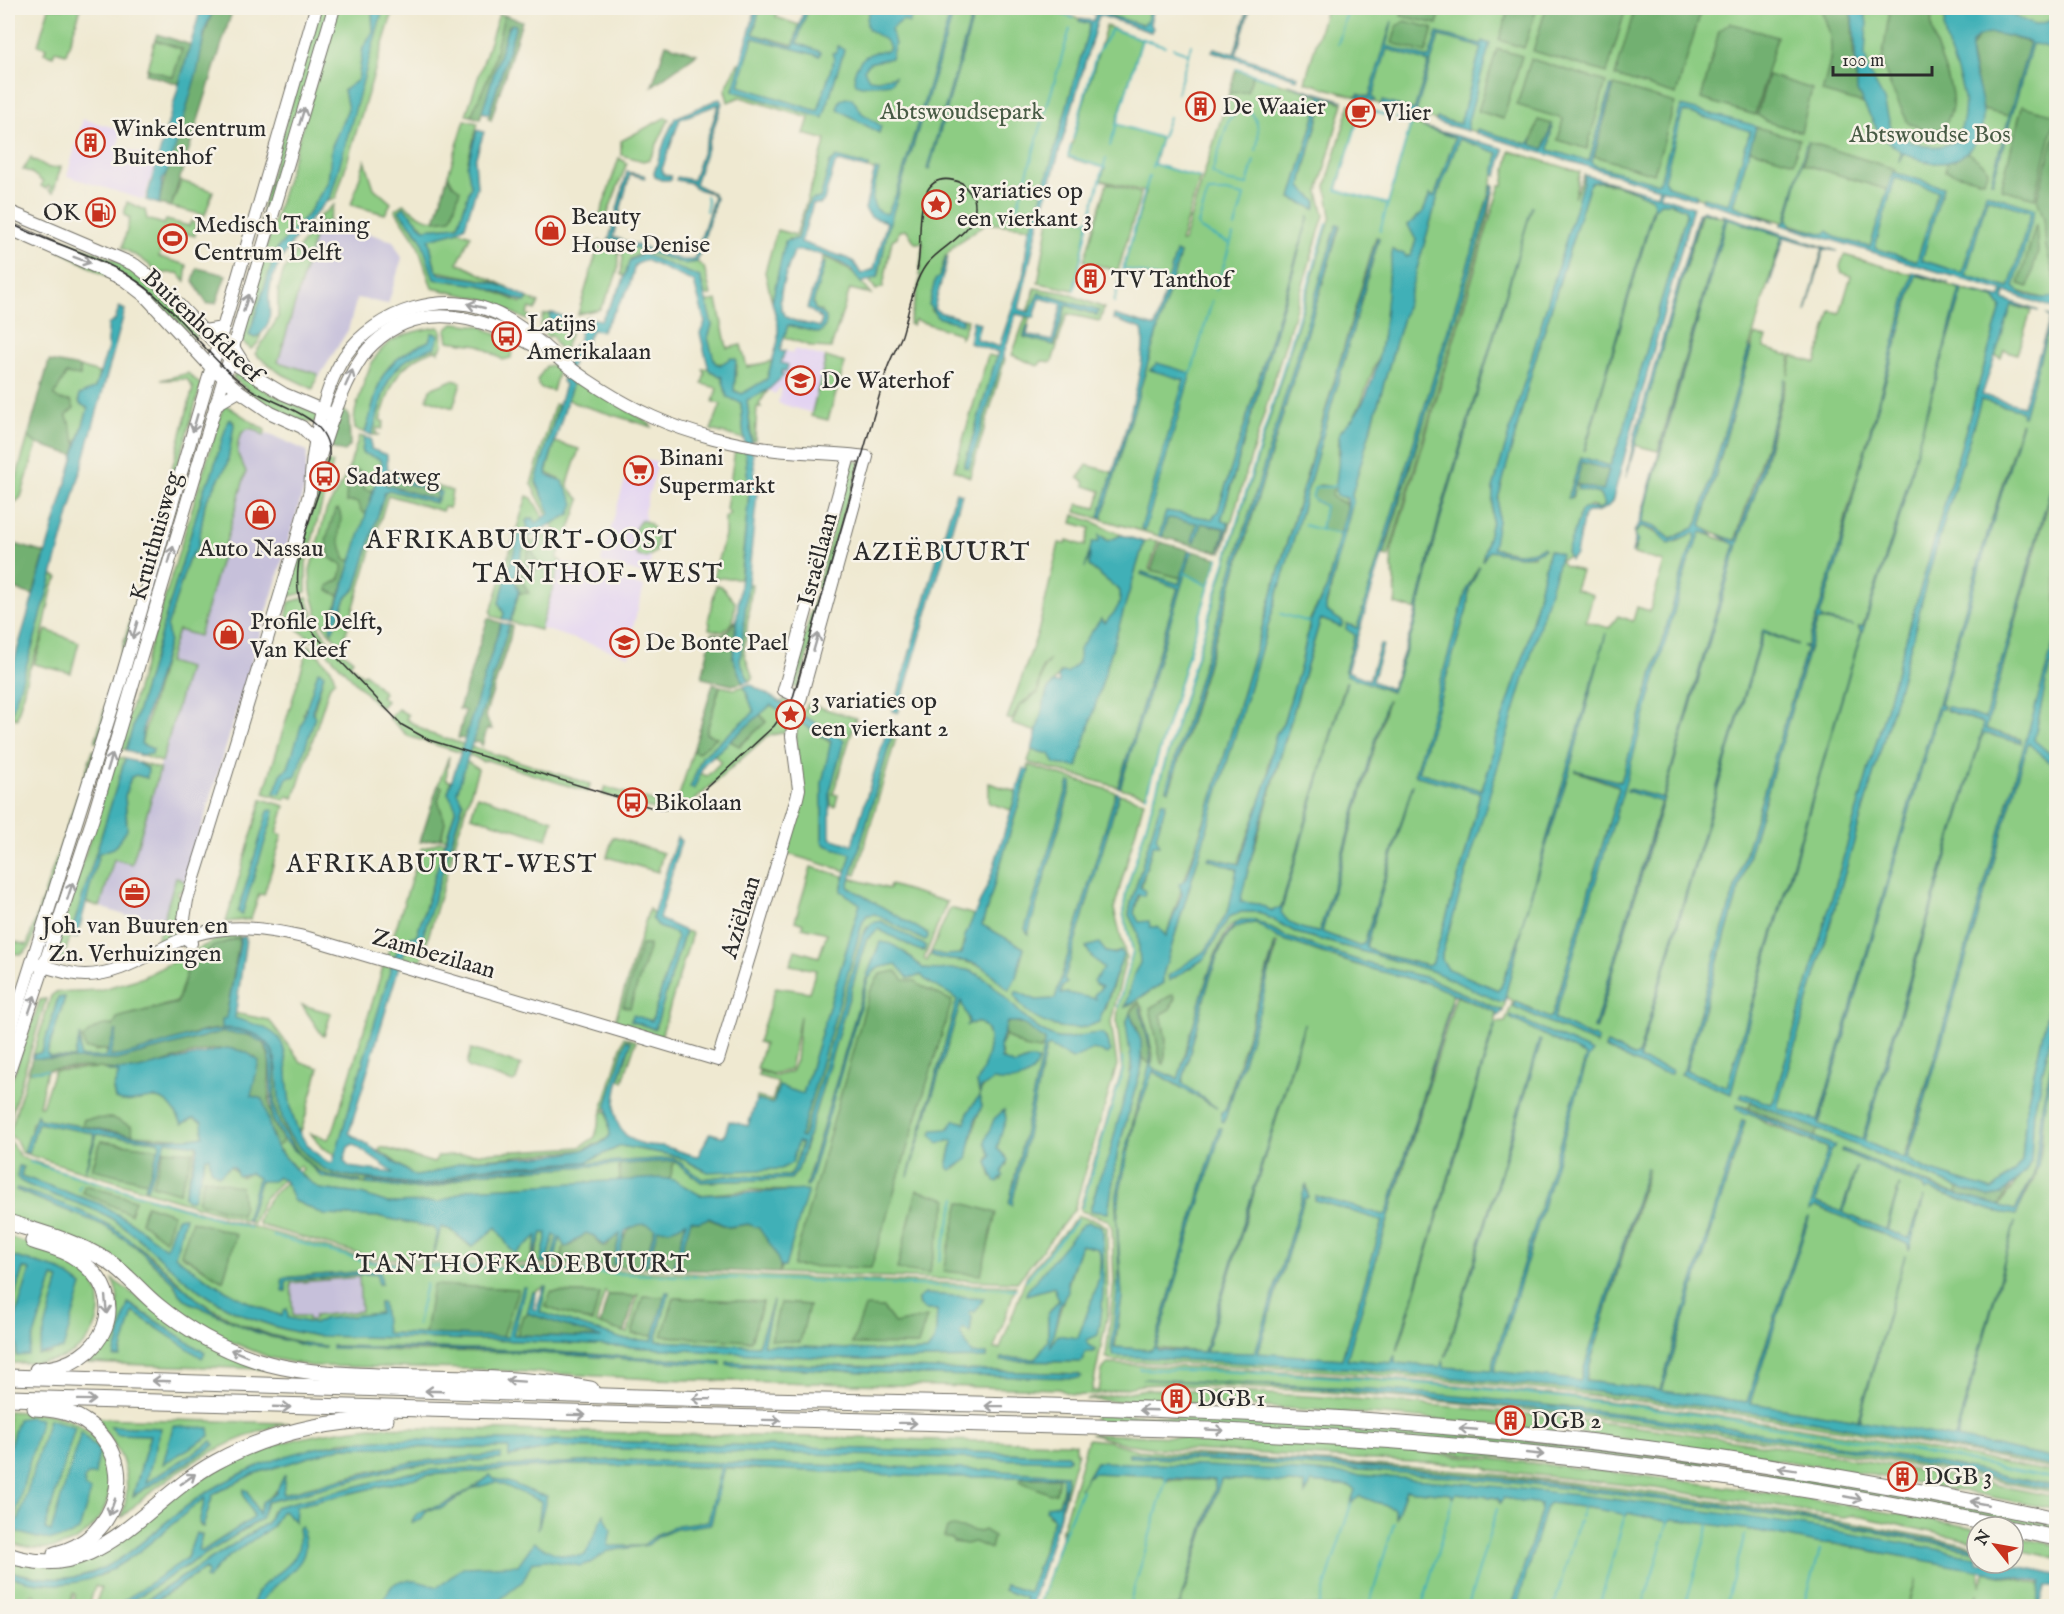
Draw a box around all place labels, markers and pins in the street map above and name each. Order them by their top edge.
building icon: De Waaier [1185,90,1217,122]
place label: De Waaier [1222,92,1326,123]
cafe icon: Vlier [1345,96,1377,128]
place label: Vlier [1381,98,1431,129]
place label: Winkelcentrum Buitenhof [112,114,266,173]
building icon: Winkelcentrum Buitenhof [75,126,107,158]
place label: 3 variaties op een vierkant 3 [957,176,1092,235]
place icon: 3 variaties op een vierkant 3 [920,188,952,220]
fuel station icon: OK [85,196,117,228]
place label: OK [43,198,81,229]
place label: Beauty House Denise [571,202,710,261]
place label: Medisch Training Centrum Delft [194,210,371,269]
shop icon: Beauty House Denise [534,214,566,246]
sports icon: Medisch Training Centrum Delft [157,222,189,254]
building icon: TV Tanthof [1074,263,1106,295]
place label: TV Tanthof [1111,265,1235,296]
place label: Latijns Amerikalaan [526,309,651,368]
bus stop icon: Latijns Amerikalaan [490,321,522,353]
school or university icon: De Waterhof [784,364,816,396]
place label: De Waterhof [821,366,955,397]
place label: Binani Supermarkt [659,443,775,502]
supermarket icon: Binani Supermarkt [622,455,654,487]
bus stop icon: Sadatweg [309,460,341,492]
place label: Sadatweg [346,462,441,493]
shop icon: Auto Nassau [245,499,277,531]
place label: Auto Nassau [197,534,324,565]
place label: Profile Delft, Van Kleef [249,607,383,666]
shop icon: Profile Delft, Van Kleef [213,619,245,651]
school or university icon: De Bonte Pael [608,626,640,658]
place label: De Bonte Pael [645,628,789,659]
place label: 3 variaties op een vierkant 2 [811,686,948,745]
place icon: 3 variaties op een vierkant 2 [774,698,806,730]
bus stop icon: Bikolaan [617,786,649,818]
place label: Bikolaan [654,788,742,819]
office icon: Joh. van Buuren en Zn. Verhuizingen [119,876,151,908]
place label: Joh. van Buuren en Zn. Verhuizingen [39,911,228,970]
building icon: DGB 1 [1160,1382,1192,1414]
place label: DGB 1 [1197,1384,1265,1415]
building icon: DGB 2 [1494,1404,1526,1436]
place label: DGB 2 [1531,1406,1602,1437]
building icon: DGB 3 [1887,1460,1919,1492]
place label: DGB 3 [1924,1462,1992,1493]

